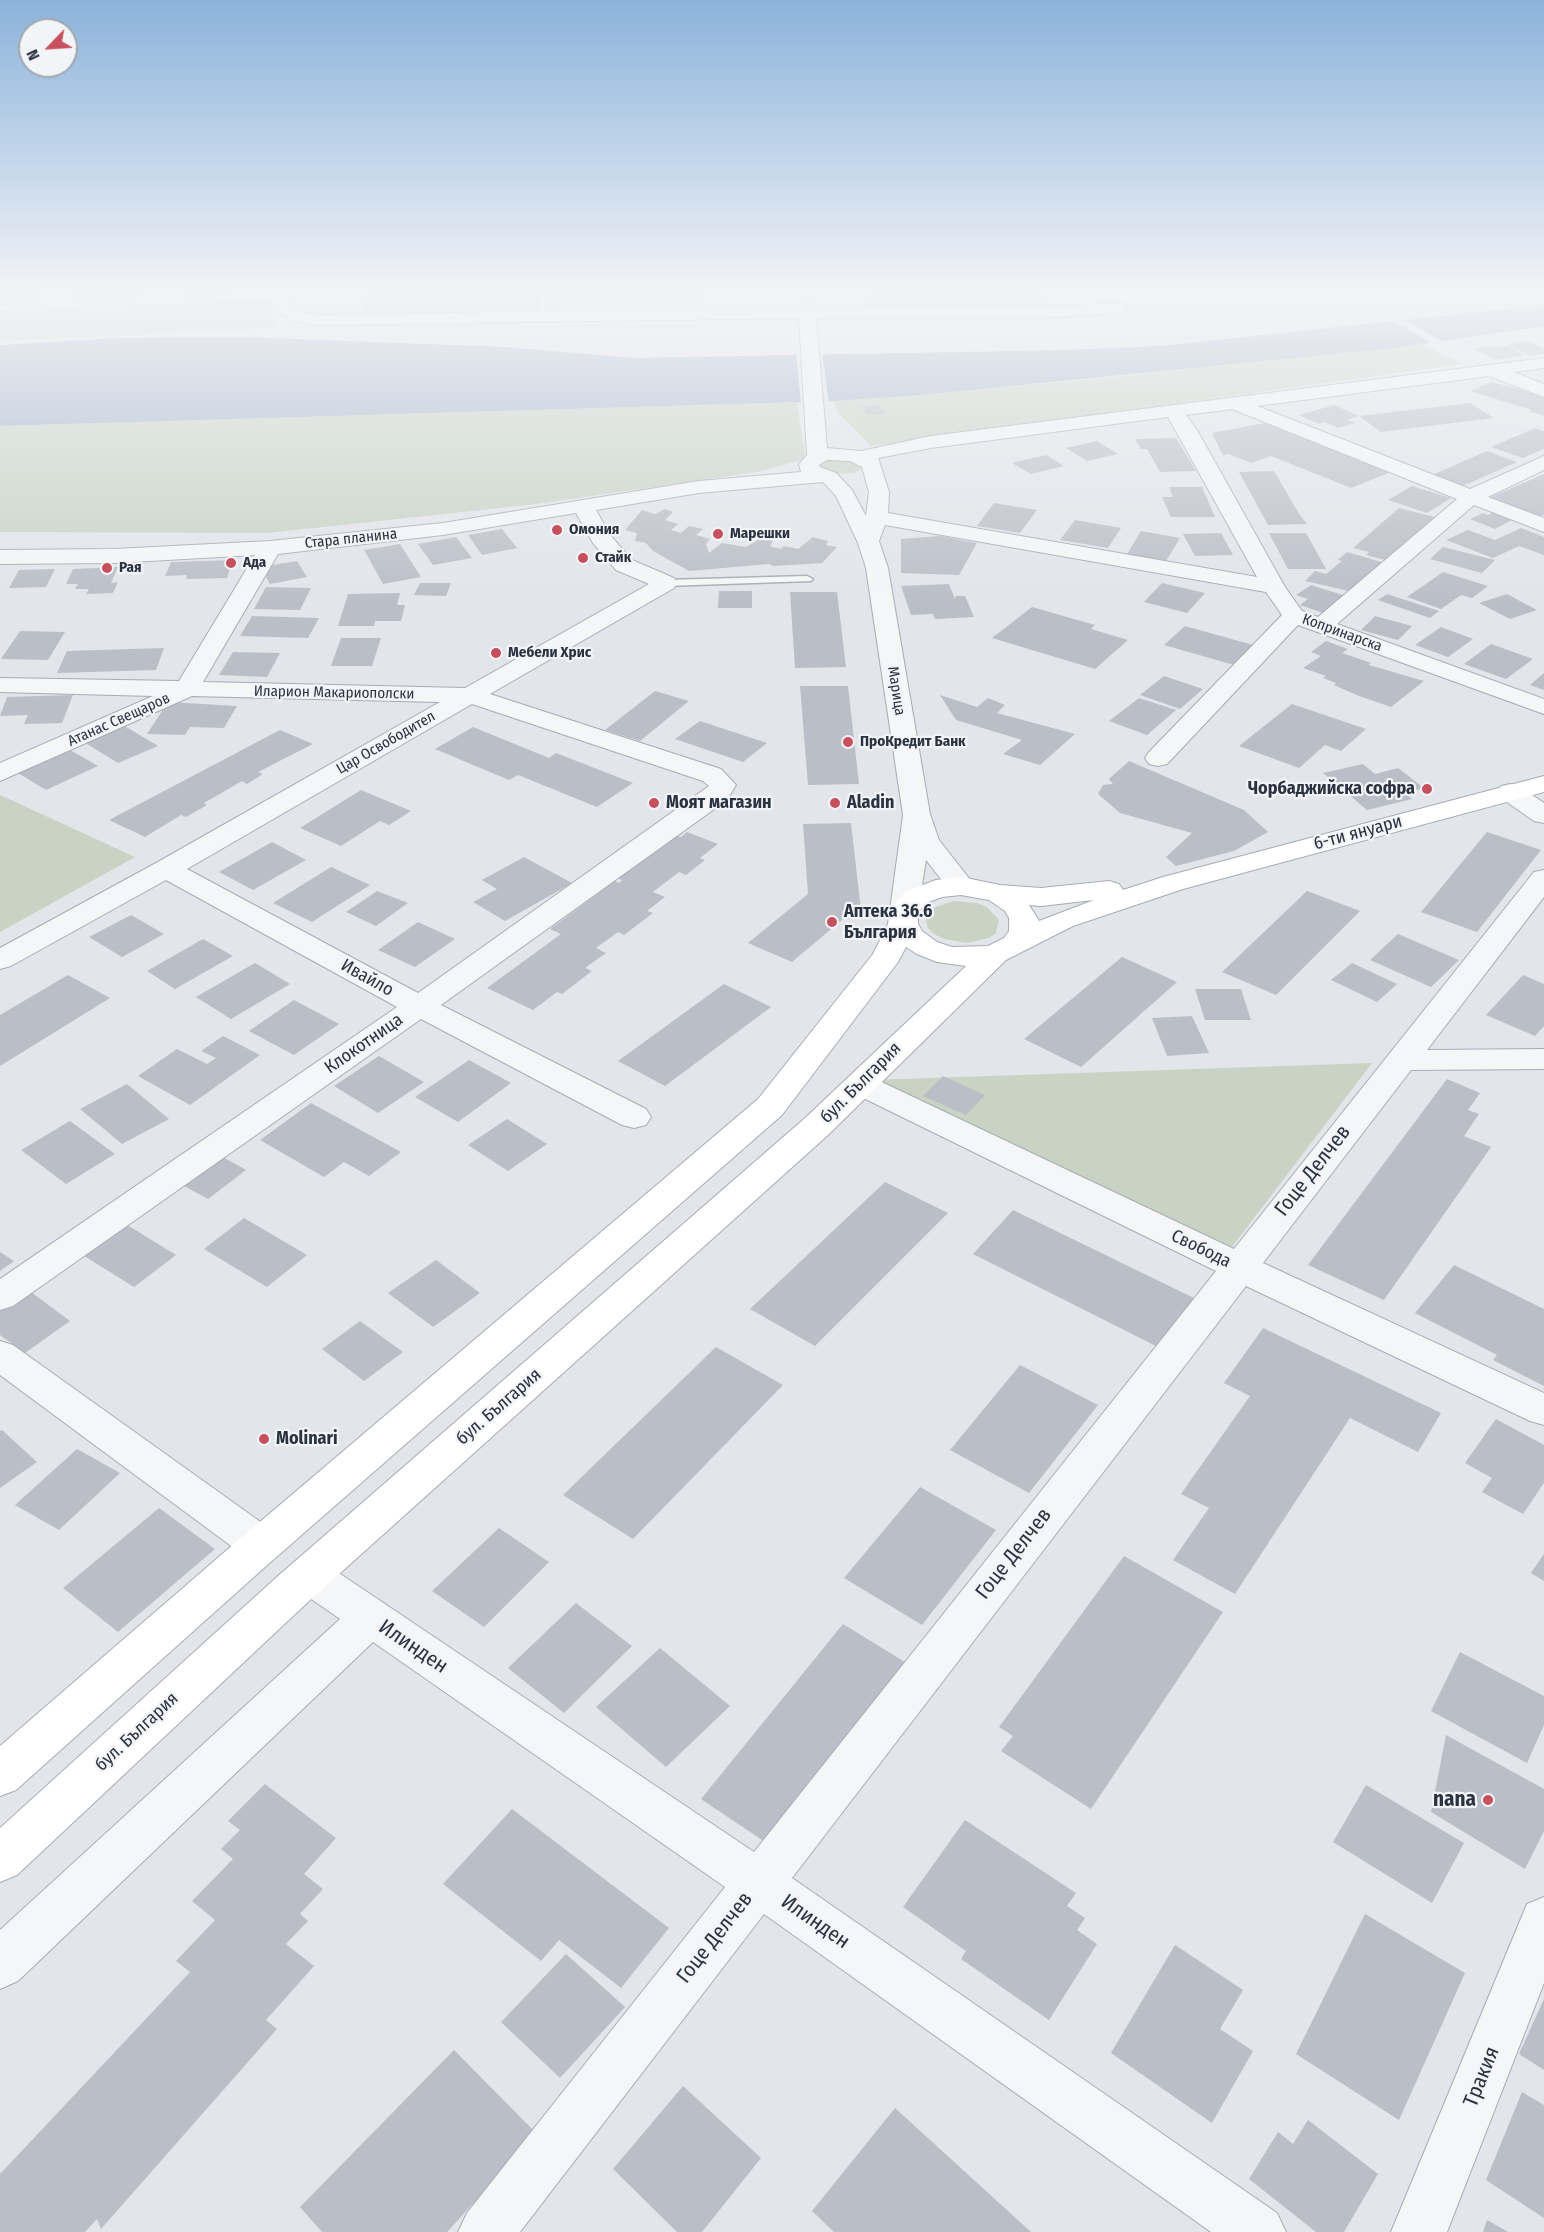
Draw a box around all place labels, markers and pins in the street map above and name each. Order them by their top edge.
place label: Омония [569,521,619,539]
marker: Омония [550,523,564,537]
place label: Марешки [730,525,790,543]
marker: Марешки [711,527,725,541]
place label: Стайк [595,549,631,567]
marker: Стайк [576,551,590,565]
place label: Ада [243,554,266,572]
marker: Ада [224,556,238,570]
place label: Рая [119,559,141,577]
marker: Рая [100,561,114,575]
place label: Мебели Хрис [508,644,591,662]
marker: Мебели Хрис [489,646,503,660]
place label: ПроКредит Банк [860,733,966,751]
marker: ПроКредит Банк [841,735,855,749]
place label: Чорбаджийска софра [1248,778,1415,800]
marker: Чорбаджийска софра [1420,782,1434,796]
place label: Моят магазин [666,792,772,814]
place label: Aladin [847,792,894,814]
marker: Моят магазин [647,796,661,810]
marker: Aladin [828,796,842,810]
place label: Аптека 36.6 България [844,901,932,944]
marker: Аптека 36.6 България [825,915,839,929]
place label: Molinari [276,1428,338,1450]
marker: Molinari [257,1432,271,1446]
place label: nana [1433,1787,1476,1813]
marker: nana [1481,1793,1495,1807]

